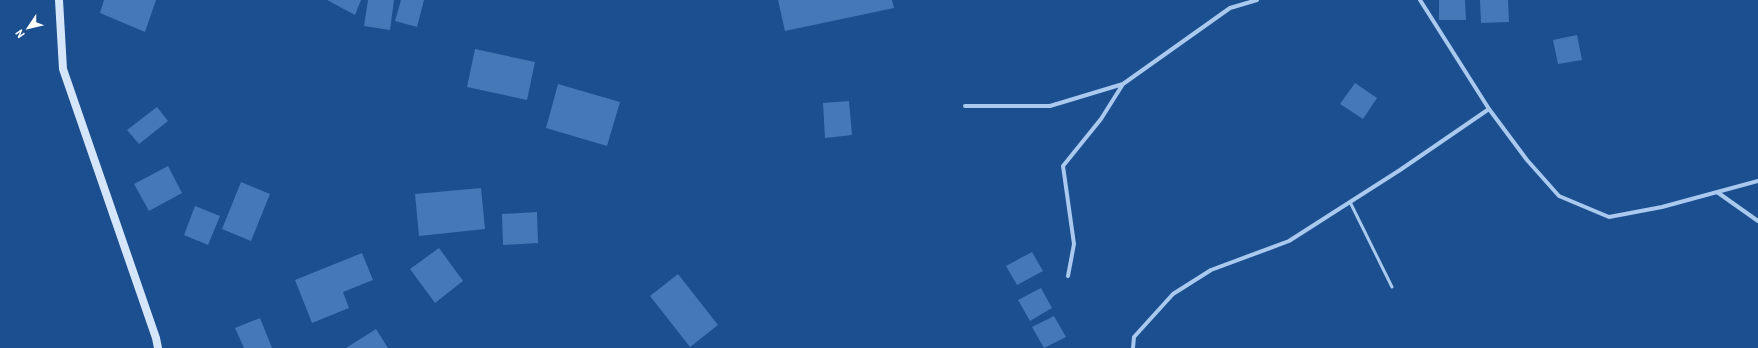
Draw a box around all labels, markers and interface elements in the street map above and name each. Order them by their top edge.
north arrow [8,8,48,48]
text: N [12,27,27,41]

